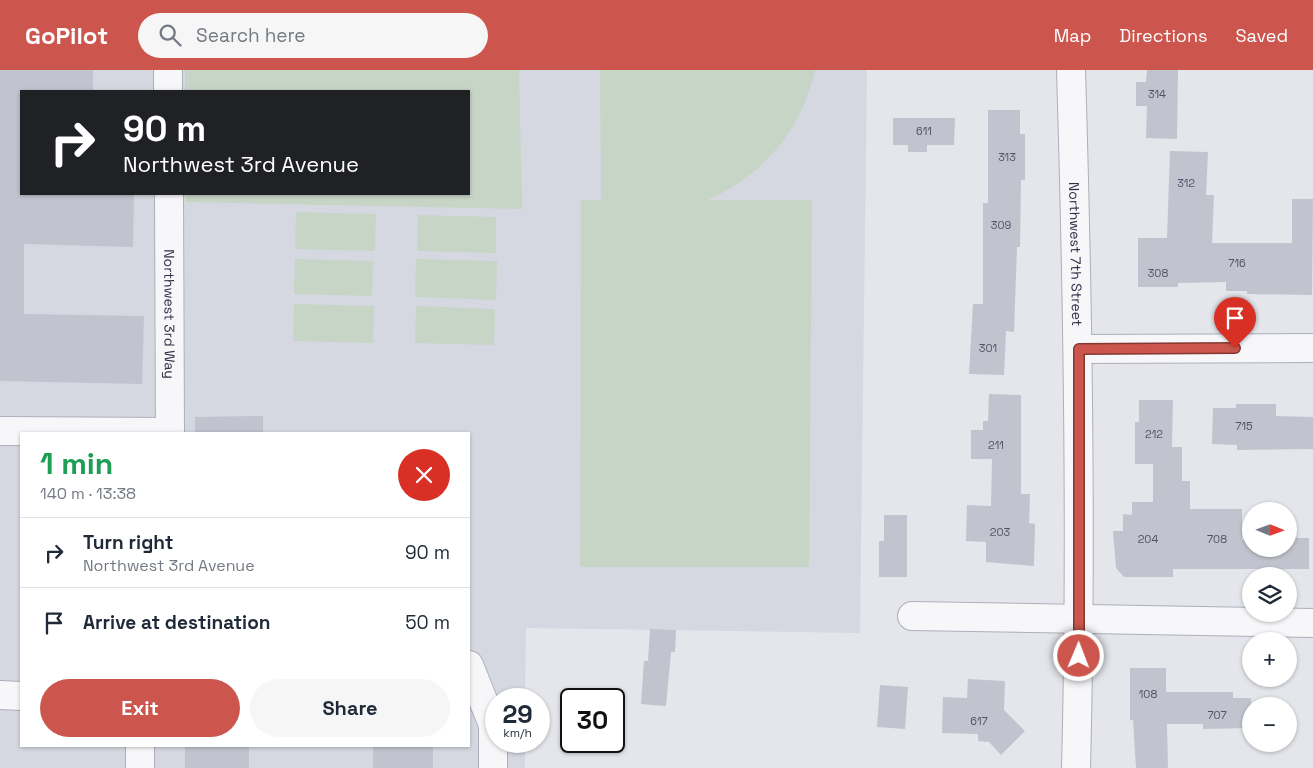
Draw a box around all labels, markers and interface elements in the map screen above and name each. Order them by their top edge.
search box [138,13,488,58]
text: GoPilot [25,20,108,51]
icon: search [156,21,184,49]
text: Search here [196,23,306,48]
text: Map [1054,24,1091,47]
text: Directions [1119,24,1208,47]
text: Saved [1236,24,1288,47]
house number: 314 [1148,87,1166,101]
text: 90 m [123,107,206,151]
icon: right [40,110,105,175]
house number: 611 [916,124,932,138]
text: Northwest 3rd Avenue [123,150,359,178]
house number: 313 [998,150,1016,164]
house number: 312 [1177,176,1195,190]
street label: Northwest 7th Street [1065,182,1086,326]
house number: 309 [991,218,1011,232]
street label: Northwest 3rd Way [160,249,179,379]
house number: 716 [1228,256,1246,270]
house number: 308 [1148,266,1168,280]
pin [1214,297,1256,348]
icon: arrive [1221,304,1249,332]
house number: 301 [979,341,997,355]
house number: 715 [1235,419,1253,433]
house number: 212 [1145,427,1163,441]
house number: 211 [988,438,1004,452]
text: 1 min [40,444,113,483]
button: close [398,449,450,501]
text: 140 m · 13:38 [40,483,136,504]
north arrow [1242,502,1298,558]
map controls [1242,502,1297,752]
house number: 203 [990,525,1011,539]
text: Turn right [83,530,173,555]
house number: 204 [1138,532,1158,546]
house number: 708 [1207,532,1227,546]
icon: right [40,539,68,567]
text: 90 m [405,540,450,565]
text: Northwest 3rd Avenue [83,555,255,576]
button: layers [1242,567,1297,622]
icon: arrive [40,609,68,637]
text: Arrive at destination [83,610,271,635]
text: 50 m [405,610,450,635]
position arrow [1052,629,1104,681]
button: + [1242,632,1297,687]
button: Exit [40,679,240,737]
button: Share [250,679,450,737]
house number: 108 [1139,687,1157,701]
speed limit sign: 30 [560,688,625,753]
button: − [1242,697,1297,752]
text: 29 [502,698,533,730]
house number: 707 [1207,708,1227,722]
house number: 617 [970,714,988,728]
text: km/h [503,725,532,741]

